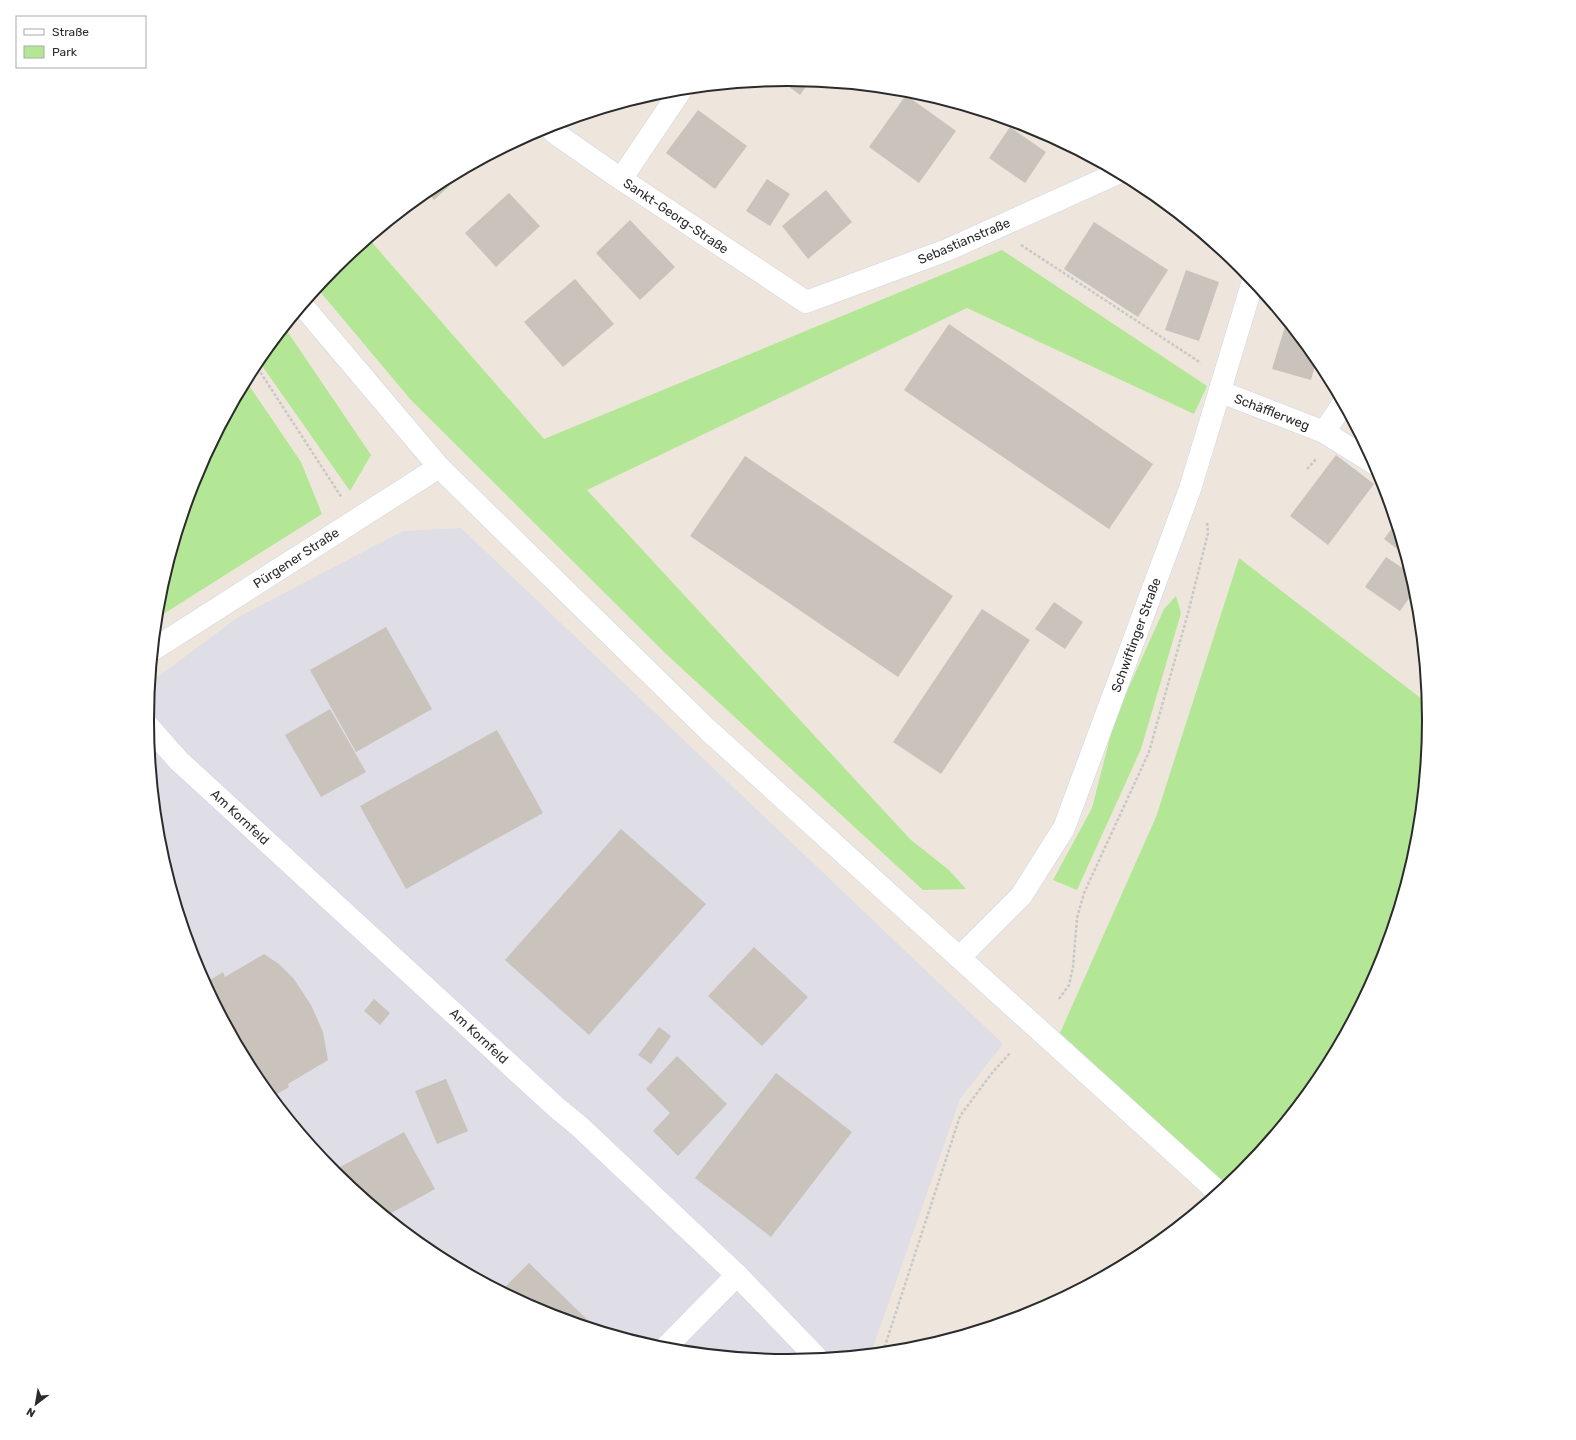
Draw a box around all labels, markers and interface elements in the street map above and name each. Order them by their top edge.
legend [16,16,146,68]
text: Straße [52,25,89,39]
text: Park [52,45,78,59]
street label: Sankt-Georg-Straße [620,175,731,258]
street label: Sebastianstraße [916,215,1012,267]
street label: Schäfflerweg [1232,391,1312,434]
street label: Pürgener Straße [250,525,342,592]
street label: Schwiftinger Straße [1108,576,1165,695]
street label: Am Kornfeld [208,786,272,848]
street label: Am Kornfeld [447,1005,511,1067]
north arrow [16,1384,56,1424]
text: N [24,1404,38,1420]

